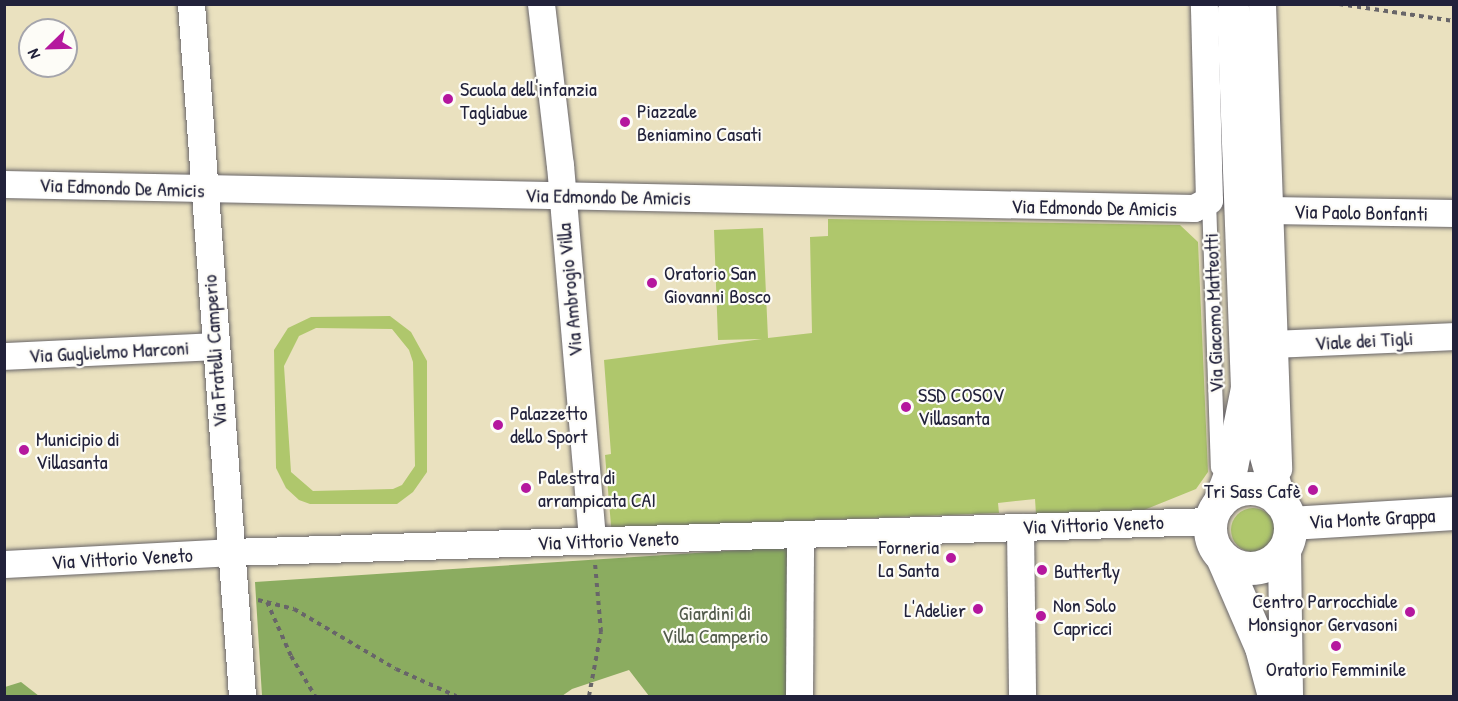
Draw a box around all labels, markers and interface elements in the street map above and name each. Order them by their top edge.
north arrow [18,18,78,78]
text: N [21,46,45,62]
place label: Scuola dell'infanzia Tagliabue [460,76,597,123]
marker: Scuola dell'infanzia Tagliabue [441,92,455,106]
place label: Piazzale Beniamino Casati [637,98,762,145]
marker: Piazzale Beniamino Casati [618,115,632,129]
street label: Via Edmondo De Amicis [39,172,205,202]
street label: Via Edmondo De Amicis [525,183,691,209]
street label: Via Edmondo De Amicis [1011,194,1177,220]
street label: Via Paolo Bonfanti [1294,199,1428,225]
street label: Via Ambrogio Villa [551,222,587,358]
street label: Via Giacomo Matteotti [1198,233,1228,393]
place label: Oratorio San Giovanni Bosco [664,260,771,307]
street label: Via Fratelli Camperio [197,274,231,428]
marker: Oratorio San Giovanni Bosco [645,276,659,290]
street label: Viale dei Tigli [1314,325,1414,355]
street label: Via Guglielmo Marconi [28,335,190,367]
place label: SSD COSOV Villasanta [918,383,1004,430]
marker: SSD COSOV Villasanta [899,400,913,414]
place label: Palazzetto dello Sport [510,401,588,448]
marker: Palazzetto dello Sport [491,418,505,432]
place label: Municipio di Villasanta [36,426,120,473]
marker: Municipio di Villasanta [17,443,31,457]
place label: Palestra di arrampicata CAI [538,464,656,511]
place label: Tri Sass Cafè [1204,478,1301,502]
marker: Palestra di arrampicata CAI [519,481,533,495]
marker: Tri Sass Cafè [1306,483,1320,497]
street label: Via Monte Grappa [1308,503,1436,533]
street label: Via Vittorio Veneto [1022,510,1164,538]
street label: Via Vittorio Veneto [537,526,679,554]
place label: Forneria La Santa [878,534,939,581]
street label: Via Vittorio Veneto [51,542,193,574]
marker: Forneria La Santa [944,551,958,565]
place label: Butterfly [1054,558,1120,582]
marker: Butterfly [1035,563,1049,577]
place label: Centro Parrocchiale Monsignor Gervasoni [1248,588,1398,635]
place label: Non Solo Capricci [1053,592,1116,639]
place label: L'Adelier [904,597,966,621]
park label: Giardini di Villa Camperio [662,600,768,647]
marker: L'Adelier [971,602,985,616]
marker: Centro Parrocchiale Monsignor Gervasoni [1403,605,1417,619]
marker: Non Solo Capricci [1034,609,1048,623]
marker: Oratorio Femminile [1329,639,1343,653]
place label: Oratorio Femminile [1266,656,1406,680]

